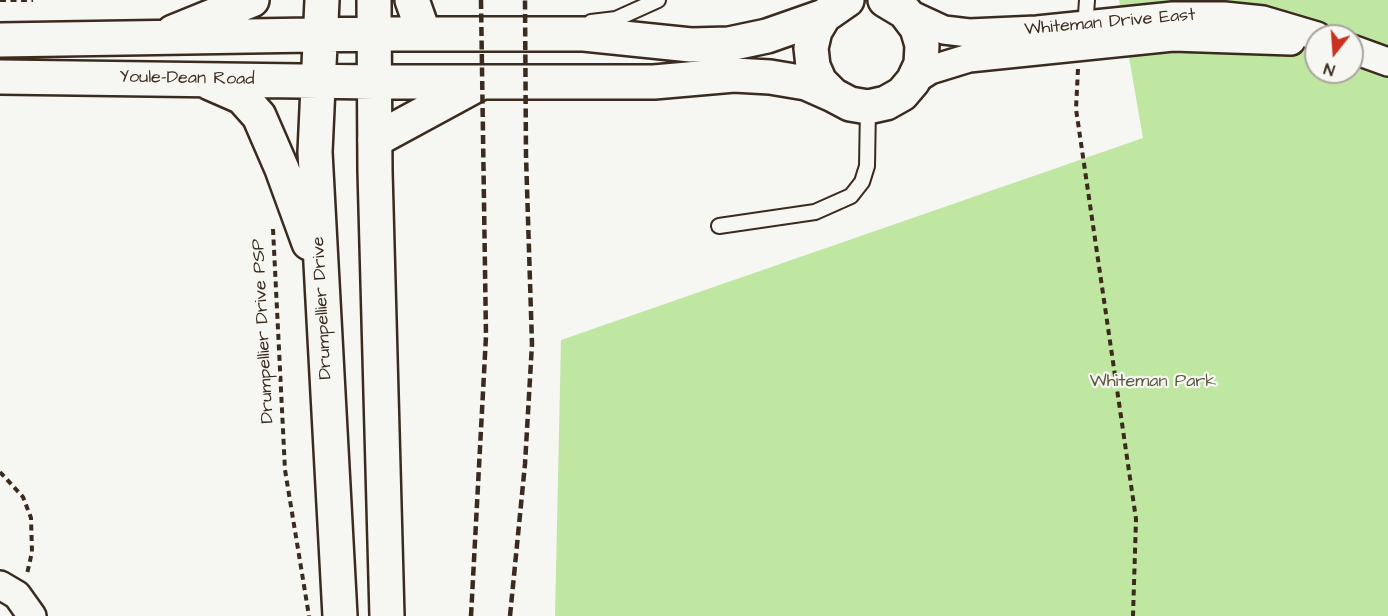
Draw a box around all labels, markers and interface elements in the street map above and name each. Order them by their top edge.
street label: Whiteman Drive East [1024,5,1196,41]
north arrow [1304,24,1364,84]
text: N [1321,57,1337,81]
street label: Youle-Dean Road [119,67,255,91]
street label: Drumpellier Drive [308,236,338,380]
street label: Drumpellier Drive PSP [248,238,280,424]
park label: Whiteman Park [1090,371,1216,393]

